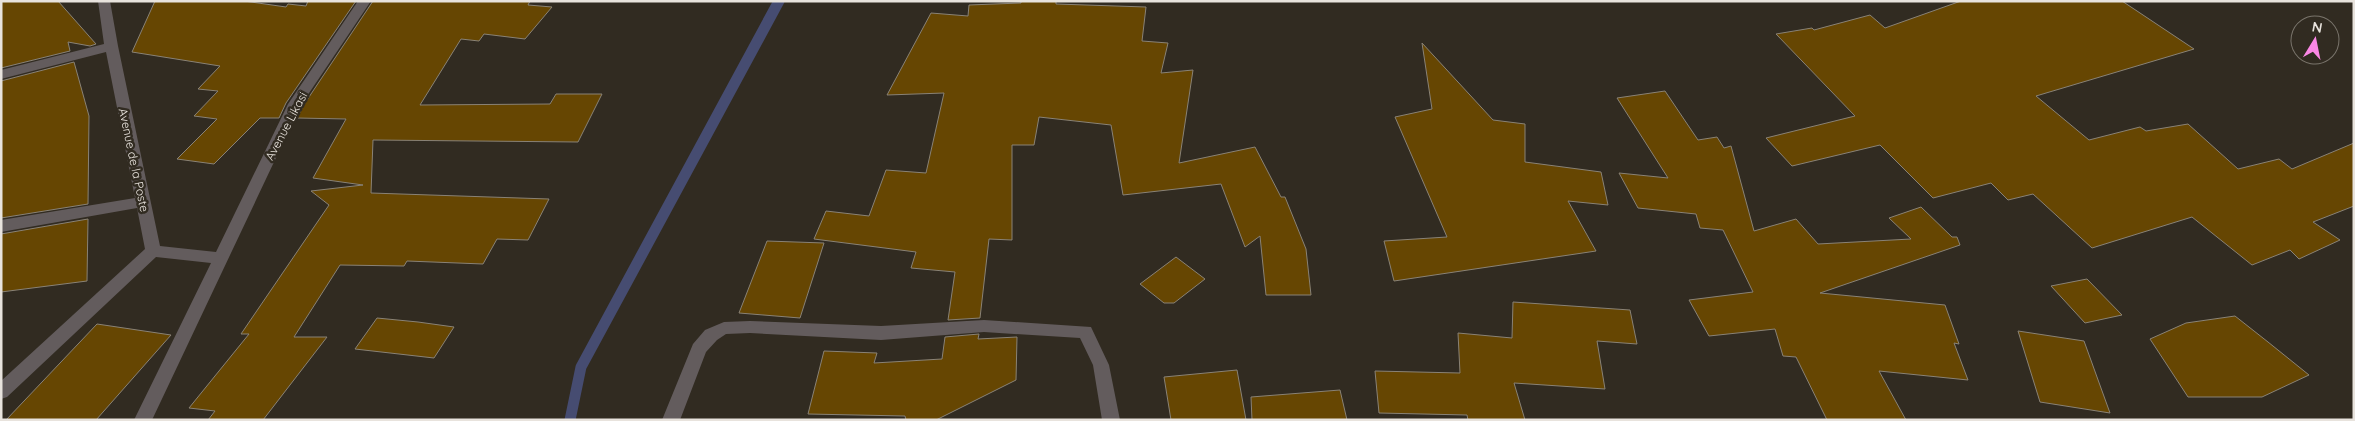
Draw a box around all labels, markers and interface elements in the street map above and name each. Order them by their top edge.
north arrow [2290,15,2340,65]
text: N [2311,17,2324,37]
street label: Avenue Likasi [262,89,310,163]
street label: Avenue de la Poste [116,107,152,213]

